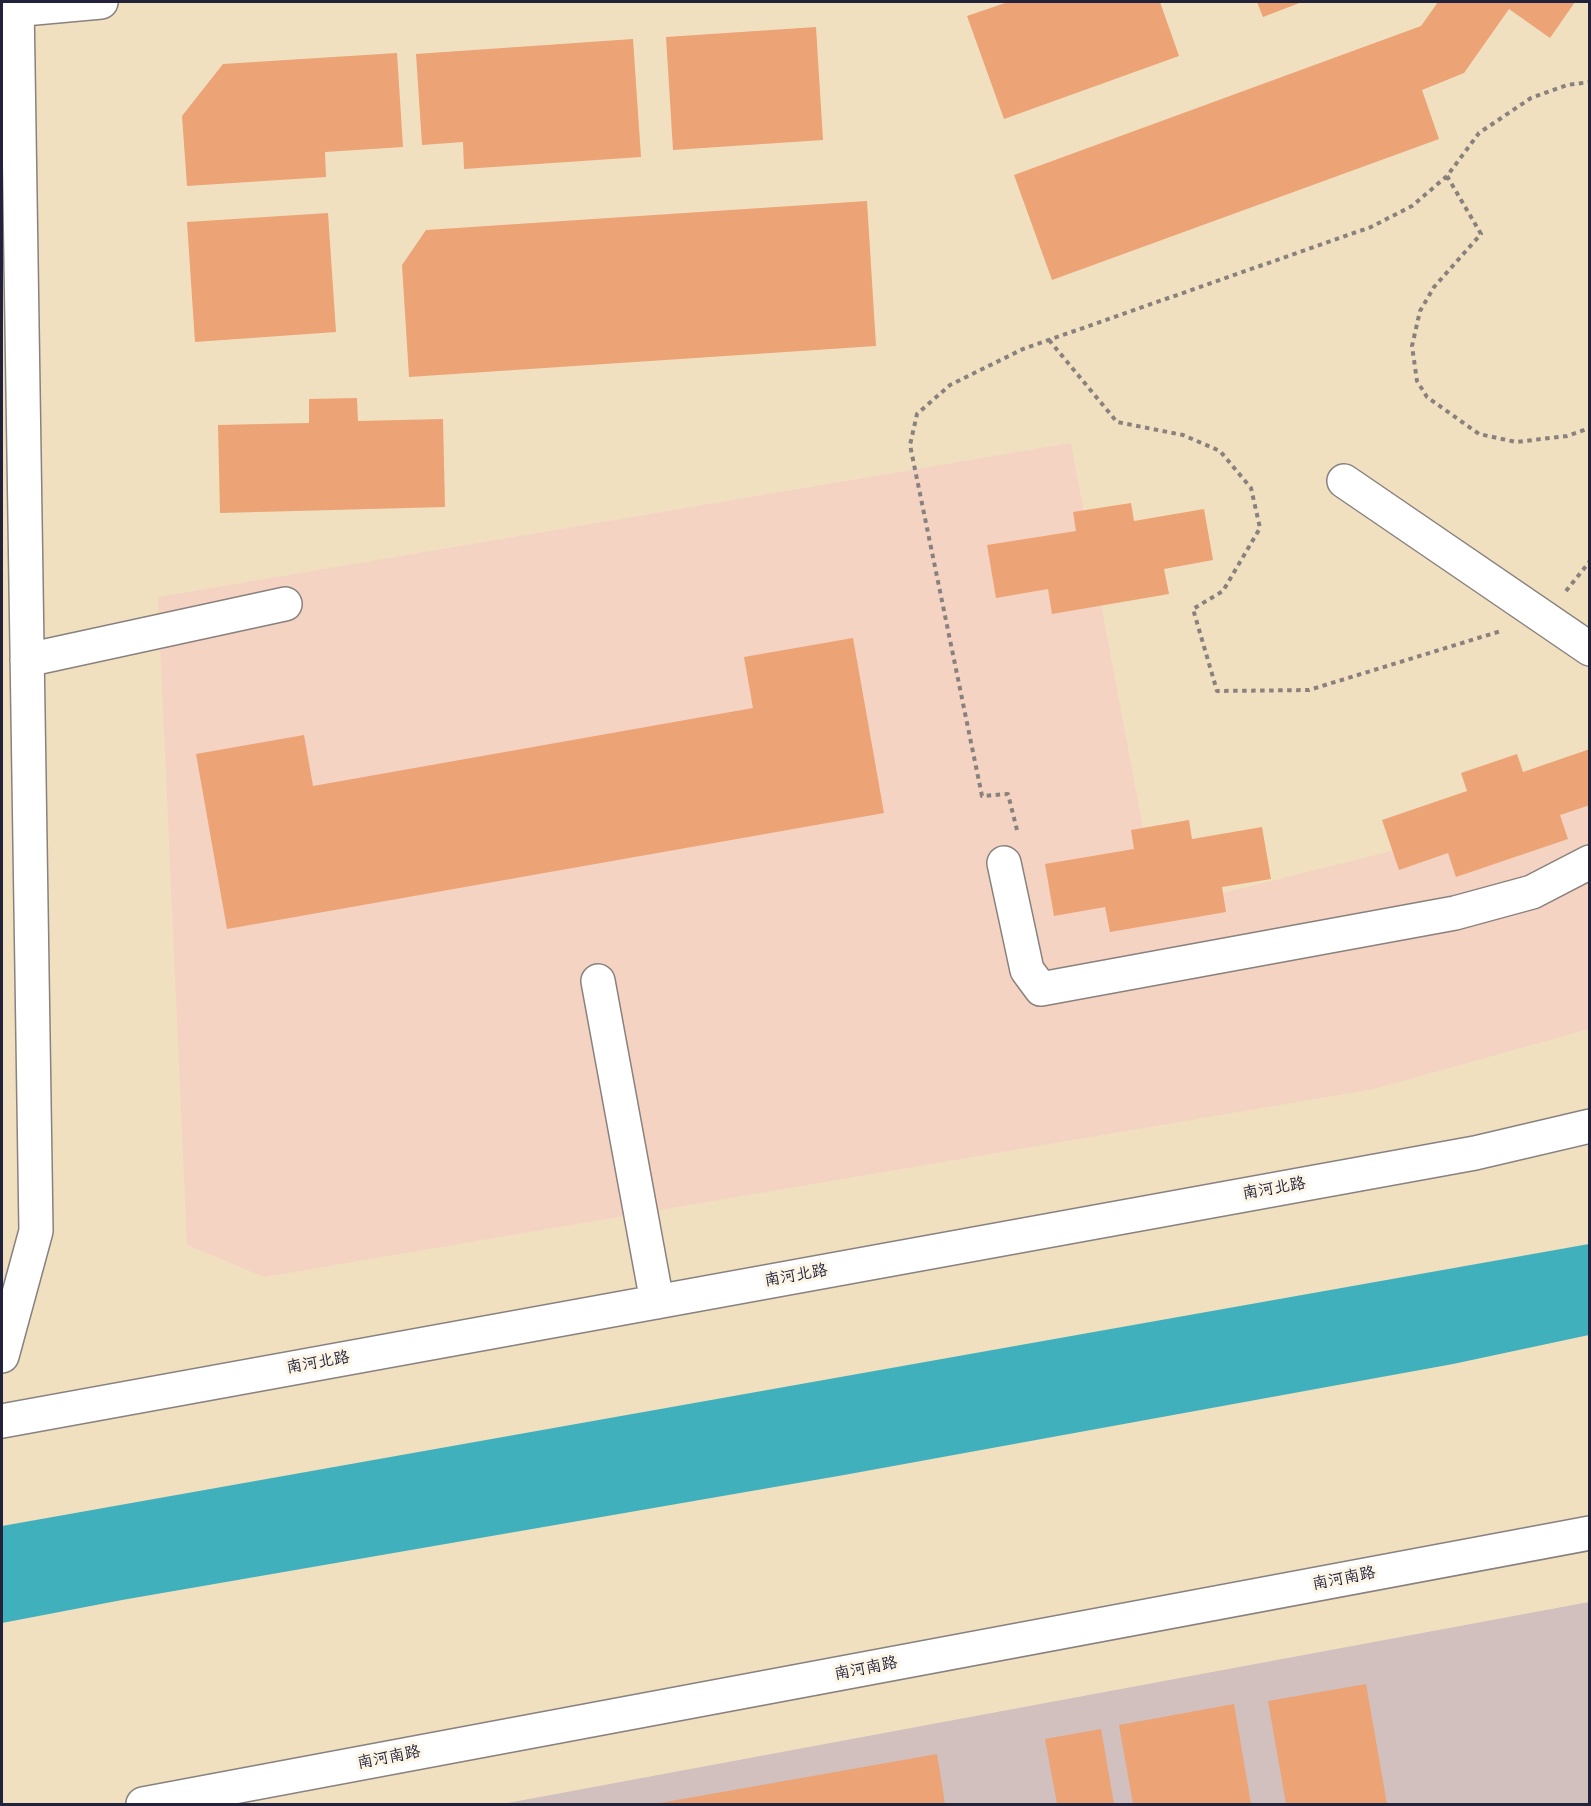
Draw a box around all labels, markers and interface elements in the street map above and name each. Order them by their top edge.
street label: 南河北路 [1241,1174,1307,1204]
street label: 南河北路 [763,1261,829,1291]
street label: 南河北路 [285,1348,351,1378]
street label: 南河南路 [1311,1563,1377,1595]
street label: 南河南路 [833,1653,899,1685]
street label: 南河南路 [356,1742,422,1774]

